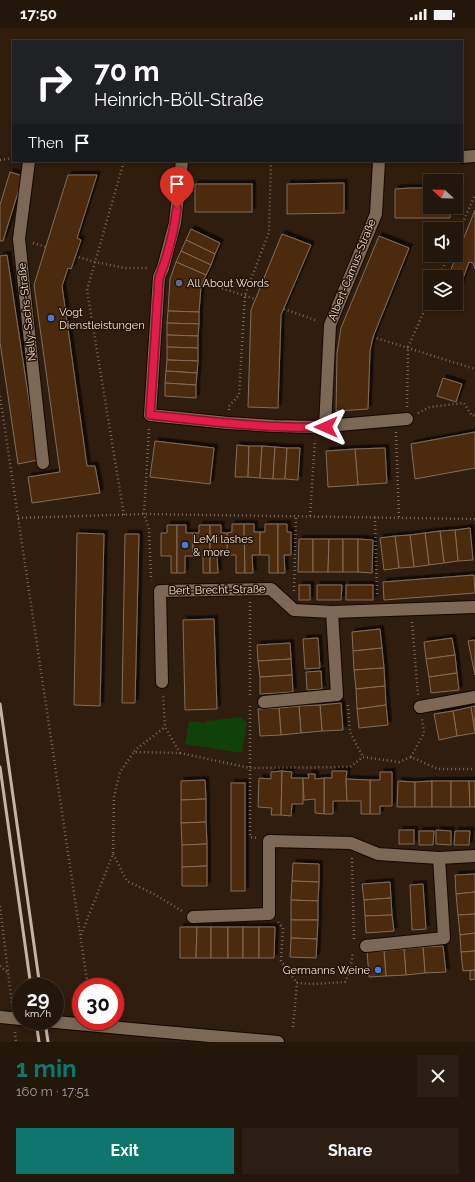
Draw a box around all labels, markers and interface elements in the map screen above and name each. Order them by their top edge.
text: 17:50 [20,5,57,23]
text: 70 m [94,55,160,88]
icon: right [28,56,80,108]
text: Heinrich-Böll-Straße [94,89,263,110]
icon: arrive [71,132,93,154]
text: Then [28,134,63,152]
pin [160,167,194,208]
icon: arrive [166,173,188,195]
north arrow [423,174,463,214]
map controls [423,174,463,310]
street label: Albert-Camus-Straße [326,217,379,323]
button: sound [423,222,463,262]
street label: Nelly-Sachs-Straße [15,262,39,362]
button: layers [423,270,463,310]
place label: All About Words [187,277,269,290]
marker: All About Words [174,278,184,288]
place label: Vogt Dienstleistungen [59,306,145,332]
marker: Vogt Dienstleistungen [46,313,56,323]
position arrow [305,406,347,448]
place label: LeMi lashes & more [193,533,253,559]
marker: LeMi lashes & more [180,540,190,550]
street label: Bert-Brecht-Straße [169,583,266,597]
place label: Germanns Weine [283,964,371,977]
marker: Germanns Weine [373,965,383,975]
speed limit sign: 30 [72,978,124,1030]
text: 29 [26,987,50,1011]
text: km/h [25,1008,51,1019]
text: 1 min [16,1054,77,1083]
button: close [417,1055,459,1097]
text: 160 m · 17:51 [16,1084,89,1099]
button: Exit [16,1128,234,1174]
button: Share [242,1128,459,1174]

